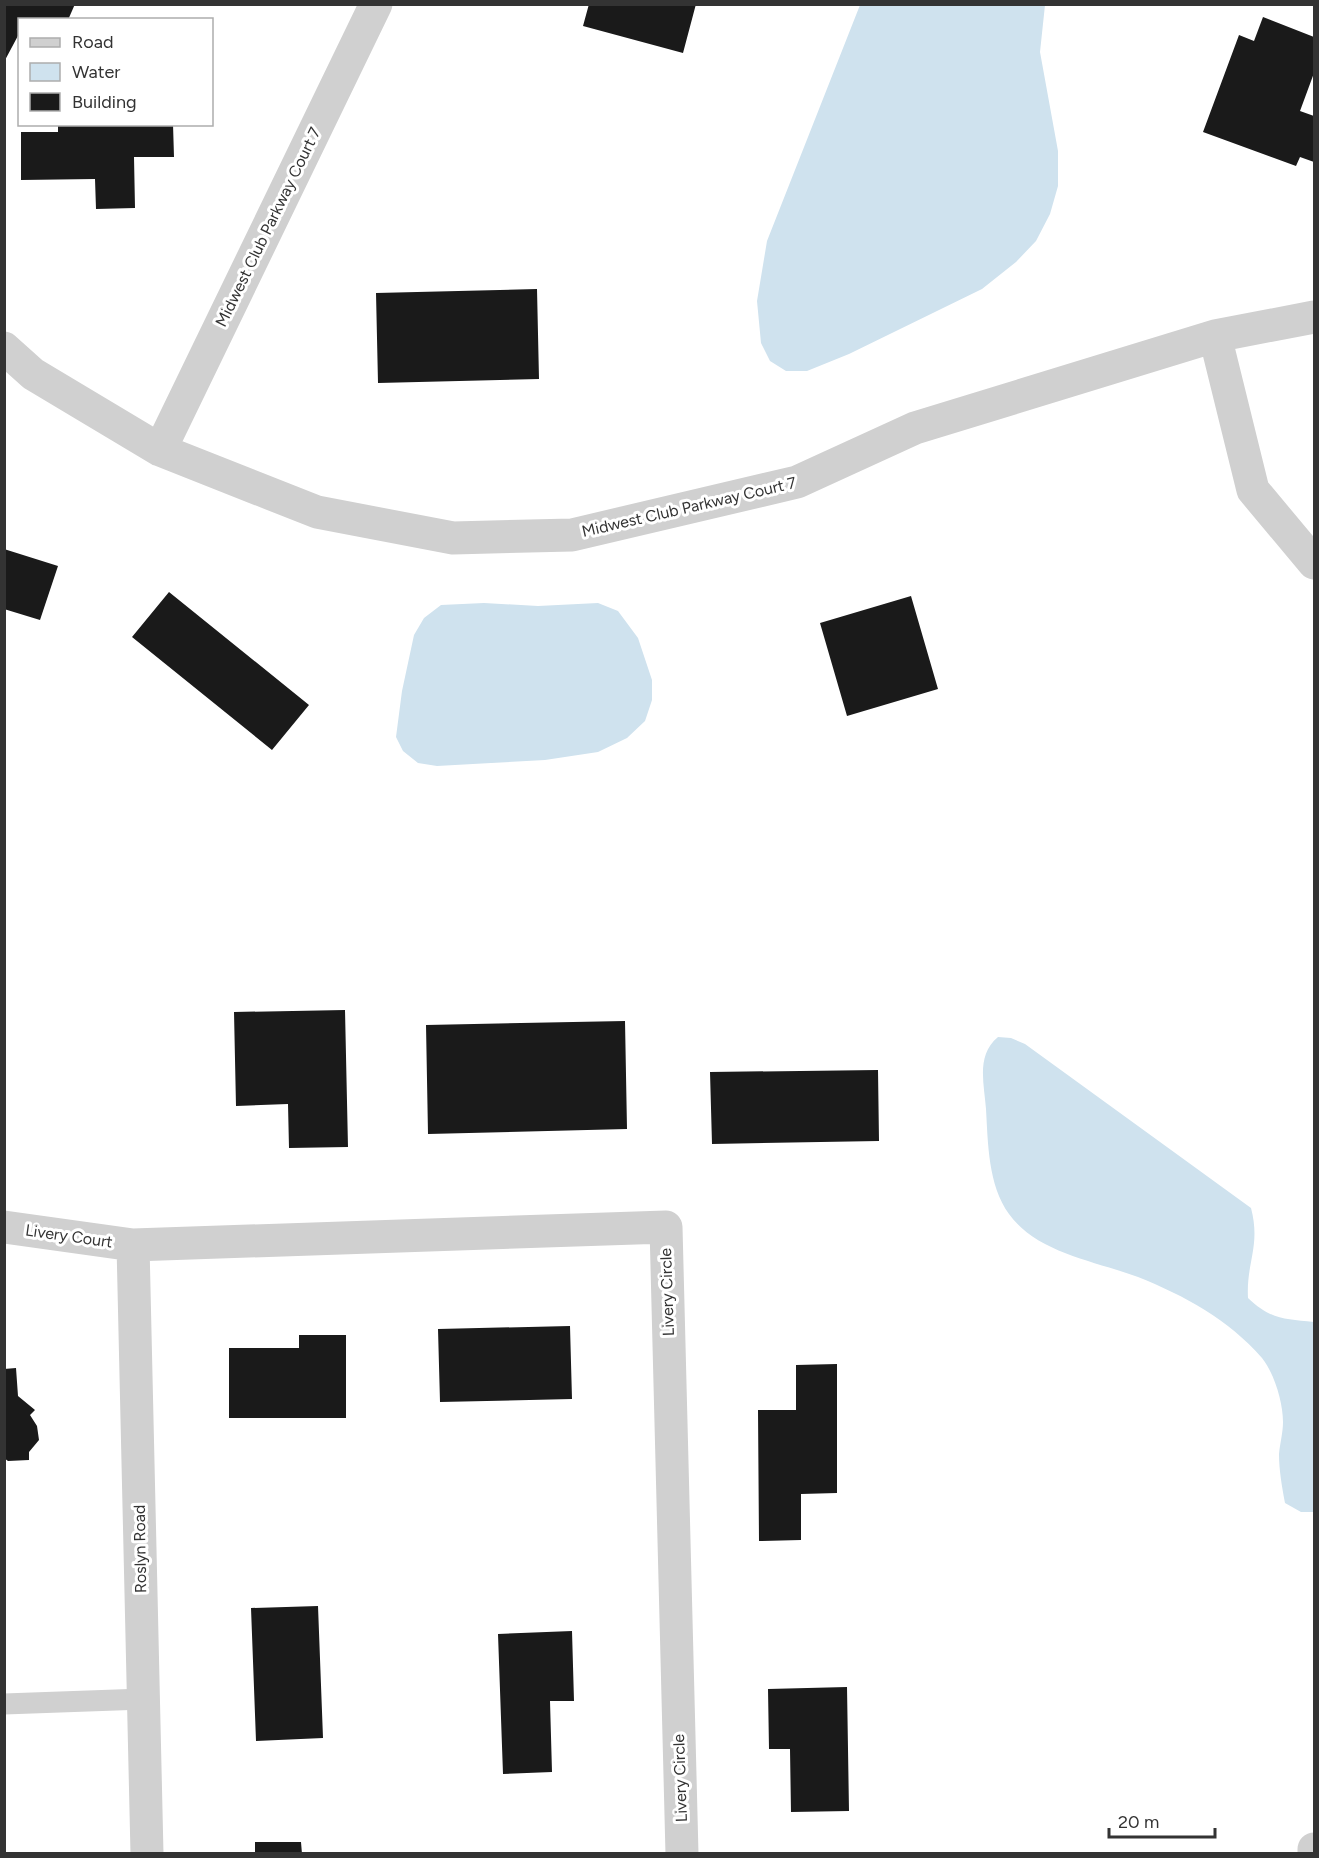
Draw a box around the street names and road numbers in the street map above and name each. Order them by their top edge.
street label: Midwest Club Parkway Court 7 [211,124,325,330]
street label: Midwest Club Parkway Court 7 [580,473,798,541]
street label: Livery Court [24,1220,114,1252]
street label: Livery Circle [656,1247,678,1336]
street label: Roslyn Road [130,1505,150,1593]
street label: Livery Circle [669,1733,691,1822]

